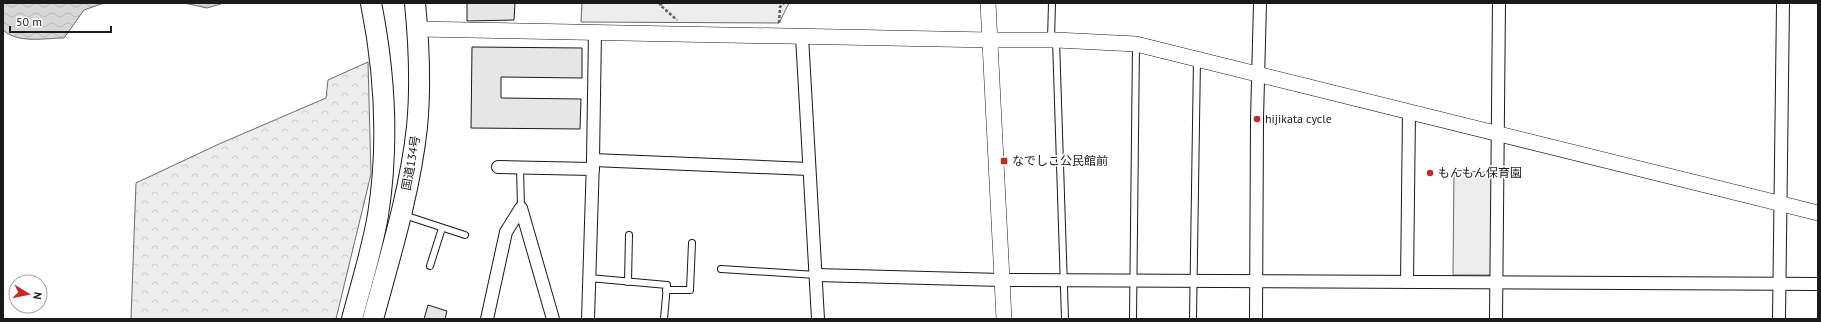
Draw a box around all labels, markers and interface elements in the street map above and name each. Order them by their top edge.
scale bar [10,8,111,34]
text: 50 m [16,14,42,29]
place label: hijikata cycle [1265,111,1332,126]
marker: hijikata cycle [1252,114,1262,124]
street label: 国道134号 [398,134,423,192]
place label: なでしこ公民館前 [1012,153,1108,168]
marker: なでしこ公民館前 [999,156,1009,166]
place label: もんもん保育園 [1438,165,1522,180]
marker: もんもん保育園 [1425,168,1435,178]
north arrow [8,274,48,314]
text: N [30,291,45,301]

